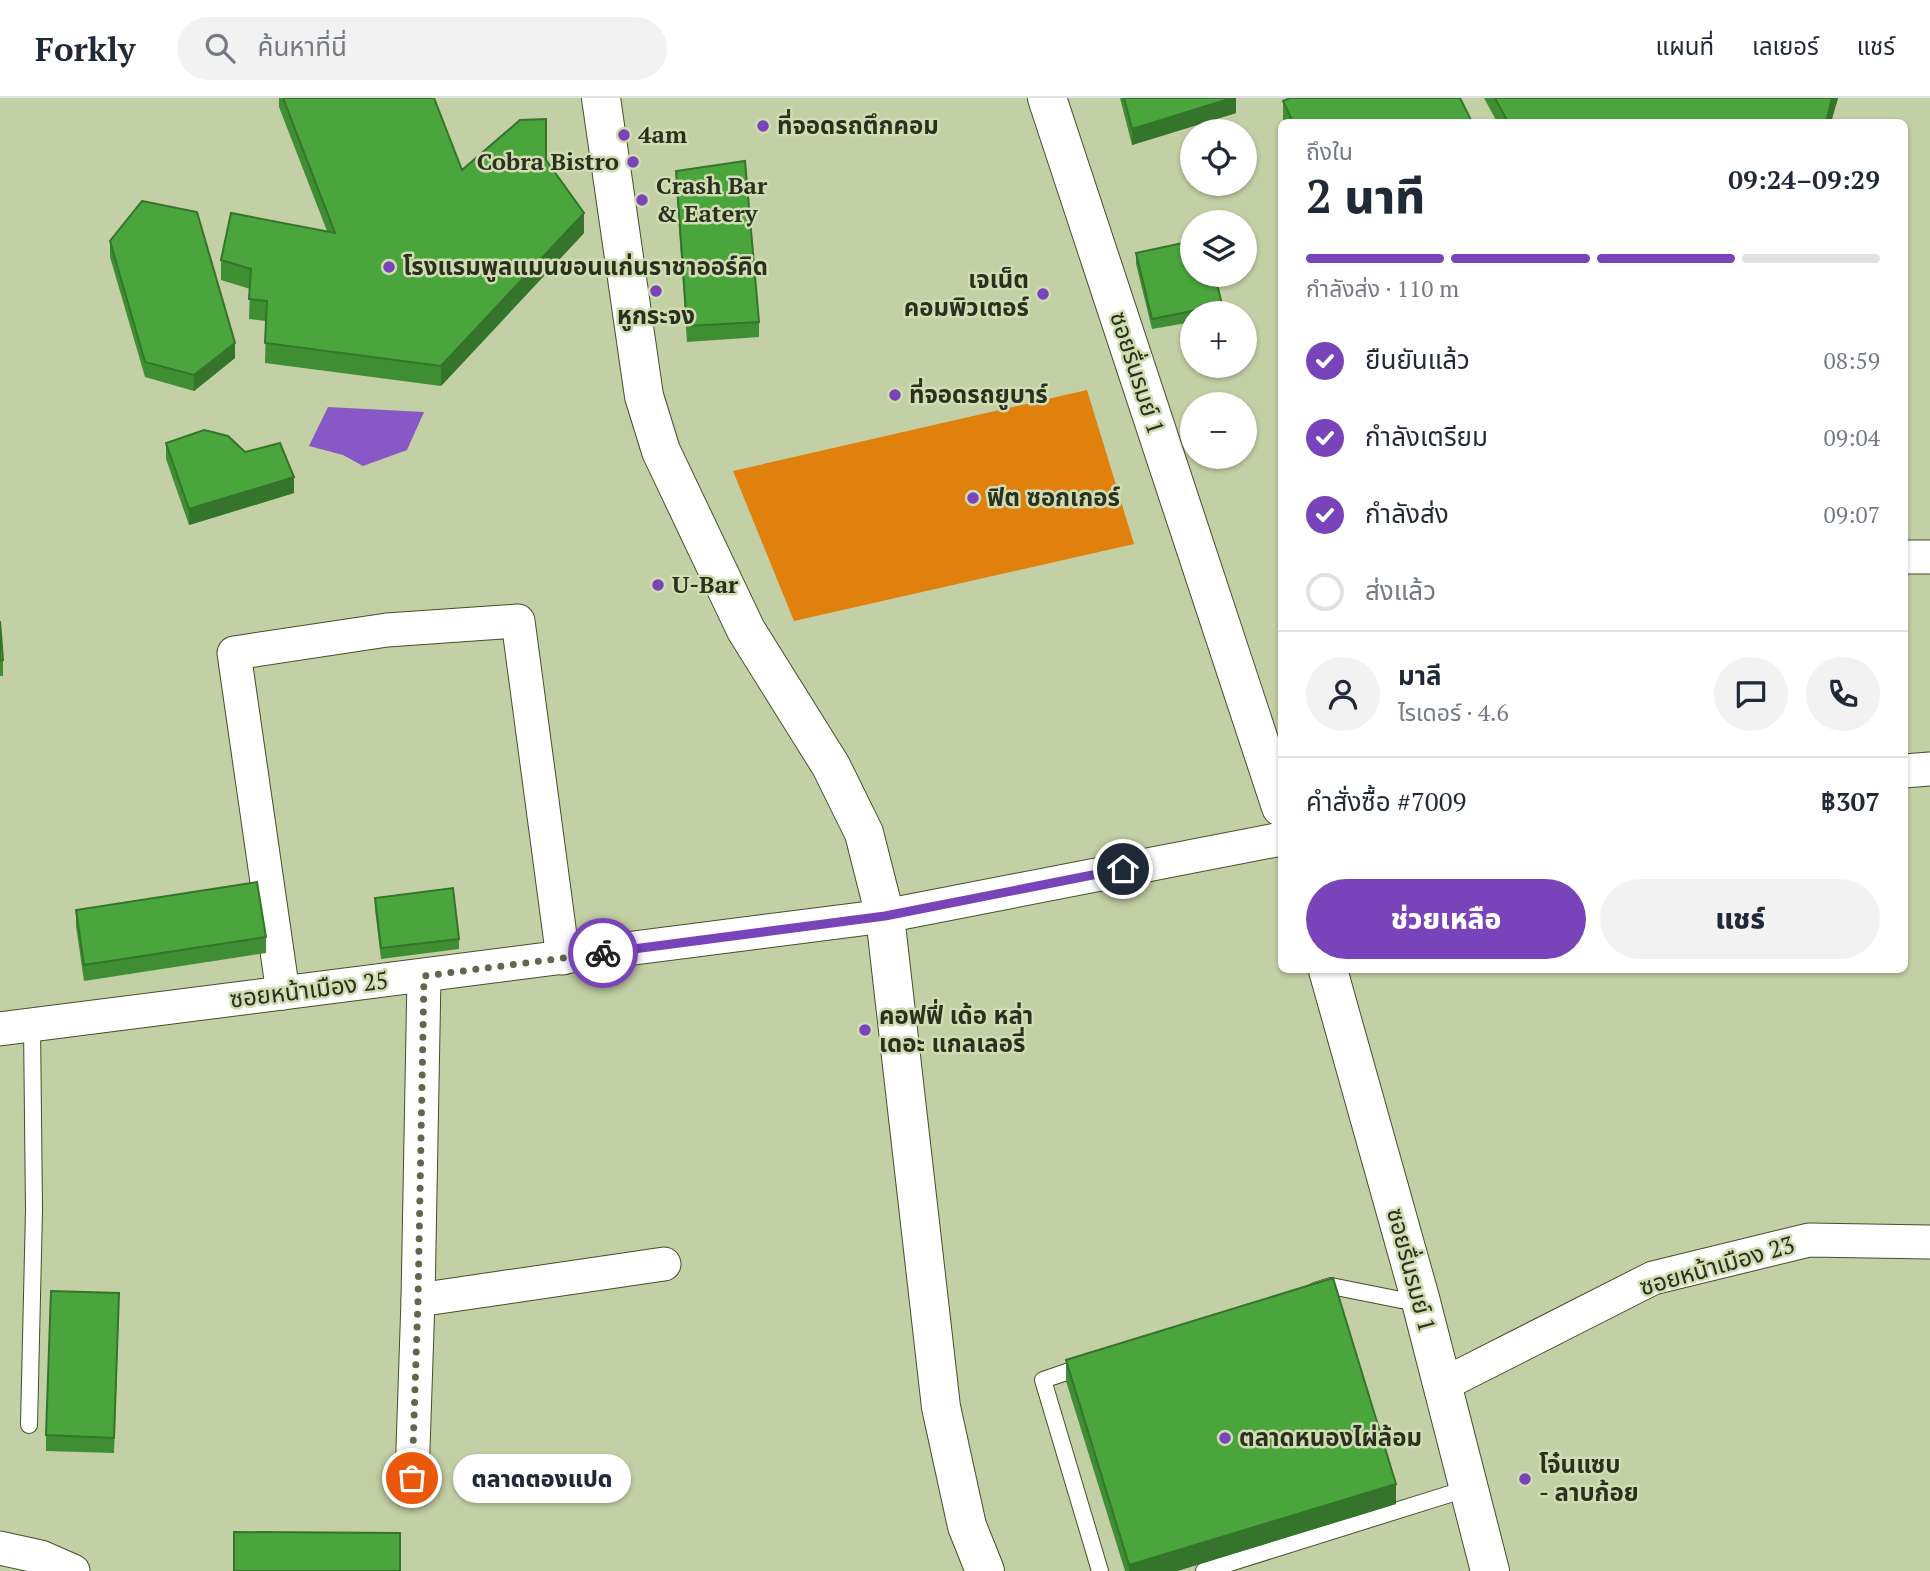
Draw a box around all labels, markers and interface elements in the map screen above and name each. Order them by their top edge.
search box [177,17,667,80]
text: Forkly [35,27,135,70]
icon: search [201,29,239,67]
text: ค้นหาที่นี่ [257,29,347,63]
text: แผนที่ [1656,30,1714,62]
text: เลเยอร์ [1752,30,1819,62]
text: แชร์ [1857,30,1895,62]
place label: ที่จอดรถตึกคอม [777,109,939,141]
place label: 4am [638,118,687,150]
marker: ที่จอดรถตึกคอม [755,118,771,134]
map controls [1180,119,1257,469]
button: locate [1180,119,1257,196]
marker: 4am [616,127,632,143]
text: ถึงใน [1306,136,1353,167]
place label: Cobra Bistro [477,145,619,177]
marker: Cobra Bistro [625,154,641,170]
text: 09:24–09:29 [1728,162,1880,196]
text: 2 นาที [1306,165,1425,226]
place label: Crash Bar & Eatery [656,169,768,229]
marker: Crash Bar & Eatery [634,192,650,208]
button: layers [1180,210,1257,287]
place label: โรงแรมพูลแมนขอนแก่นราชาออร์คิด [403,250,768,282]
marker: โรงแรมพูลแมนขอนแก่นราชาออร์คิด [381,259,397,275]
place label: เจเน็ต คอมพิวเตอร์ [904,263,1029,323]
text: กำลังส่ง · 110 m [1306,273,1459,304]
marker: หูกระจง [648,283,664,299]
marker: เจเน็ต คอมพิวเตอร์ [1035,286,1051,302]
place label: หูกระจง [617,299,695,331]
button: + [1180,301,1257,378]
street label: ซอยรื่นรมย์ 1 [1103,307,1173,438]
icon: check [1306,342,1344,380]
text: ยืนยันแล้ว [1365,342,1470,376]
text: 08:59 [1823,345,1880,376]
place label: ที่จอดรถยูบาร์ [909,378,1048,410]
marker: ที่จอดรถยูบาร์ [887,387,903,403]
button: − [1180,392,1257,469]
icon: check [1306,419,1344,457]
text: กำลังเตรียม [1365,419,1488,453]
text: 09:04 [1823,422,1880,453]
place label: ฟิต ซอกเกอร์ [987,481,1120,513]
marker: ฟิต ซอกเกอร์ [965,490,981,506]
icon: check [1306,496,1344,534]
text: กำลังส่ง [1365,496,1449,530]
text: 09:07 [1823,499,1880,530]
place label: U-Bar [672,568,739,600]
text: ส่งแล้ว [1365,573,1436,607]
marker: U-Bar [650,577,666,593]
button: person [1306,657,1380,731]
button: chat [1714,657,1788,731]
button: phone [1806,657,1880,731]
text: มาลี [1398,658,1442,692]
text: ไรเดอร์ · 4.6 [1398,697,1509,728]
text: คำสั่งซื้อ #7009 [1306,784,1466,818]
text: ฿307 [1821,784,1880,818]
pin [1093,839,1153,899]
icon: home [1104,850,1142,888]
button: ช่วยเหลือ [1306,879,1586,959]
button: แชร์ [1600,879,1880,959]
courier [568,918,638,988]
icon: bike [584,934,622,972]
street label: ซอยหน้าเมือง 25 [228,963,390,1015]
place label: คอฟฟี่ เด้อ หล่า เดอะ แกลเลอรี่ [879,999,1033,1059]
marker: คอฟฟี่ เด้อ หล่า เดอะ แกลเลอรี่ [857,1022,873,1038]
street label: ซอยรื่นรมย์ 1 [1380,1204,1444,1335]
street label: ซอยหน้าเมือง 23 [1635,1228,1798,1302]
place label: ตลาดหนองไผ่ล้อม [1239,1421,1422,1453]
marker: ตลาดหนองไผ่ล้อม [1217,1430,1233,1446]
pin [382,1448,442,1508]
place label: โจ๋นแซบ - ลาบก้อย [1539,1448,1639,1508]
callout: ตลาดตองแปด [454,1454,632,1502]
icon: bag [393,1459,431,1497]
text: ตลาดตองแปด [471,1463,613,1494]
marker: โจ๋นแซบ - ลาบก้อย [1517,1471,1533,1487]

